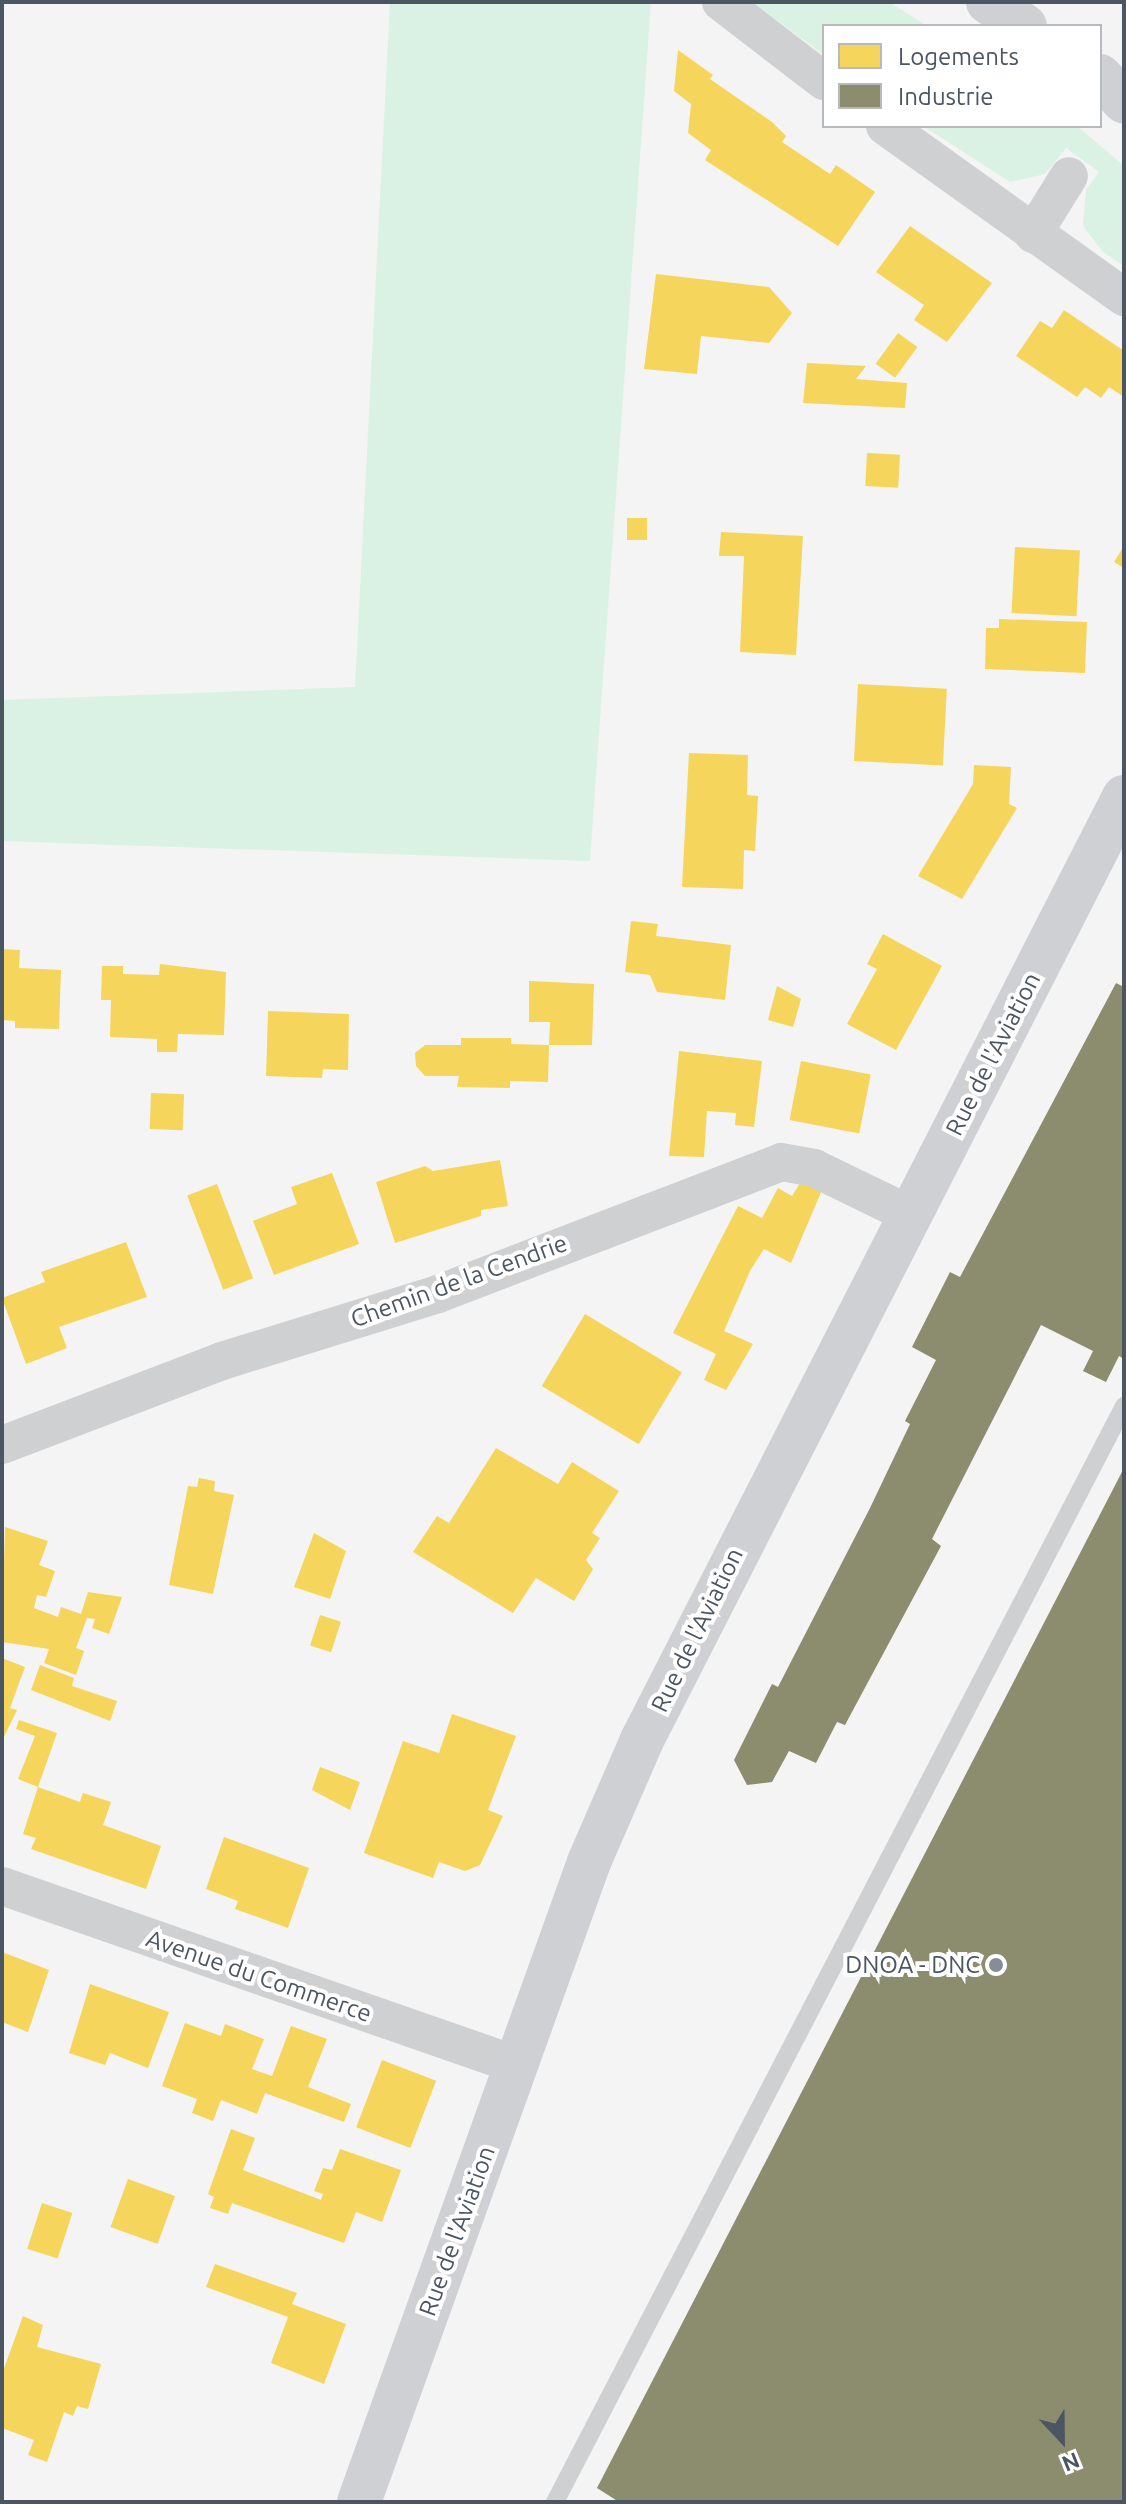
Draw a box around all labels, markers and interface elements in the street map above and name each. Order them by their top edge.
legend [822,24,1102,128]
text: Logements [898,43,1019,70]
text: Industrie [898,83,994,110]
street label: Rue de l'Aviation [940,968,1046,1140]
street label: Chemin de la Cendrie [347,1228,571,1334]
street label: Rue de l'Aviation [645,1543,749,1717]
street label: Avenue du Commerce [143,1924,375,2028]
place label: DNOA - DNC [845,1951,980,1979]
marker: DNOA - DNC [987,1956,1005,1974]
street label: Rue de l'Aviation [413,2142,501,2320]
north arrow [1022,2400,1102,2480]
text: N [1059,2448,1083,2477]

